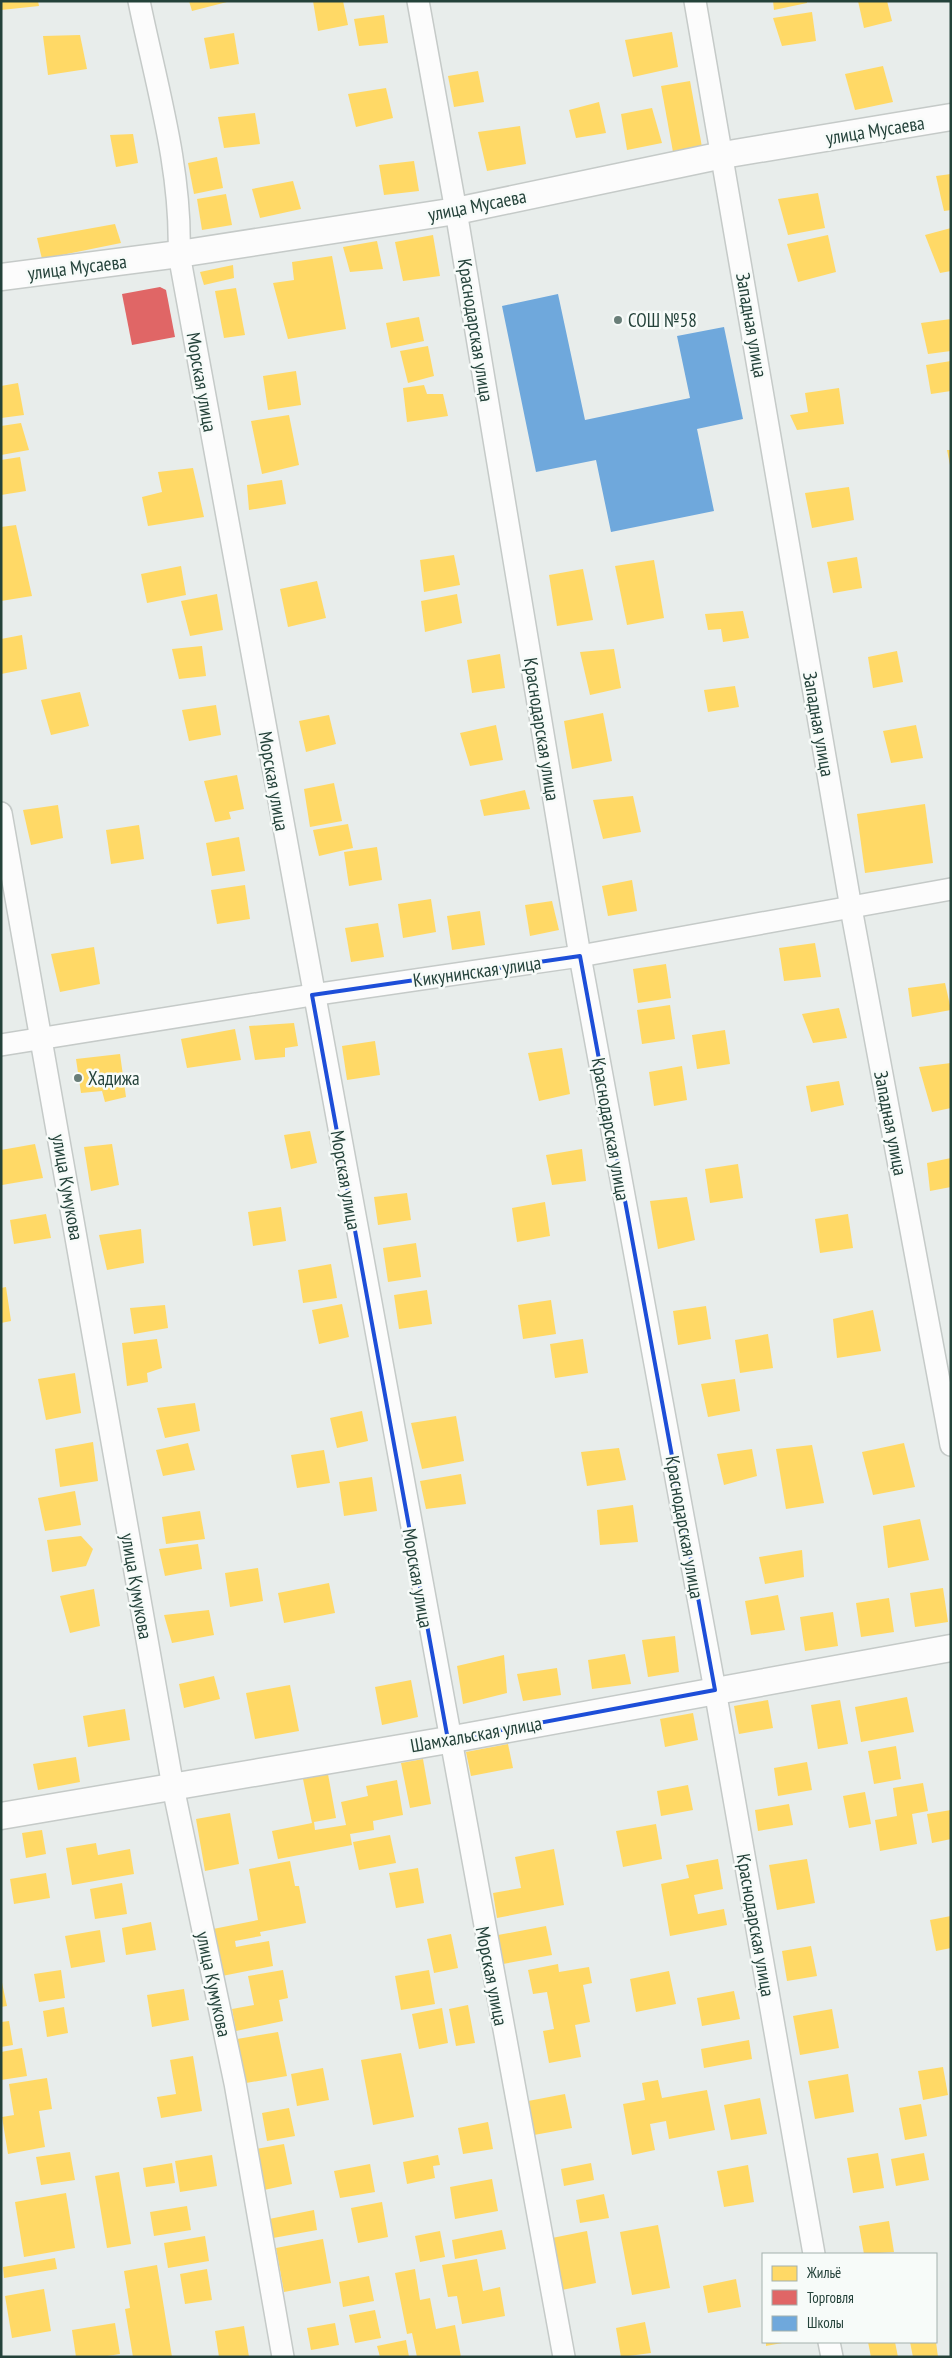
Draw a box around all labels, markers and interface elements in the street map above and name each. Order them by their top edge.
street label: улица Мусаева [824,110,926,150]
street label: улица Мусаева [426,184,528,226]
street label: улица Мусаева [26,249,128,285]
street label: Краснодарская улица [453,257,499,403]
street label: Западная улица [731,271,773,379]
place label: СОШ №58 [628,308,697,332]
marker: СОШ №58 [612,314,624,326]
street label: Морская улица [181,330,223,434]
street label: Краснодарская улица [519,656,565,802]
street label: Западная улица [798,670,840,778]
street label: Морская улица [253,729,295,833]
street label: Кикунинская улица [411,950,543,992]
street label: Краснодарская улица [587,1056,635,1202]
place label: Хадижа [88,1066,140,1090]
street label: Западная улица [869,1069,913,1177]
marker: Хадижа [72,1072,84,1084]
street label: Морская улица [325,1128,367,1232]
street label: улица Кумукова [47,1132,89,1242]
street label: Краснодарская улица [661,1454,709,1600]
street label: Морская улица [397,1526,439,1630]
street label: улица Кумукова [116,1531,158,1641]
street label: Шамхальская улица [408,1711,544,1757]
street label: Краснодарская улица [732,1852,780,1998]
street label: Морская улица [471,1924,513,2028]
street label: улица Кумукова [191,1929,237,2039]
legend [762,2253,937,2343]
text: Жильё [806,2263,841,2282]
text: Торговля [807,2288,854,2307]
text: Школы [807,2313,844,2332]

